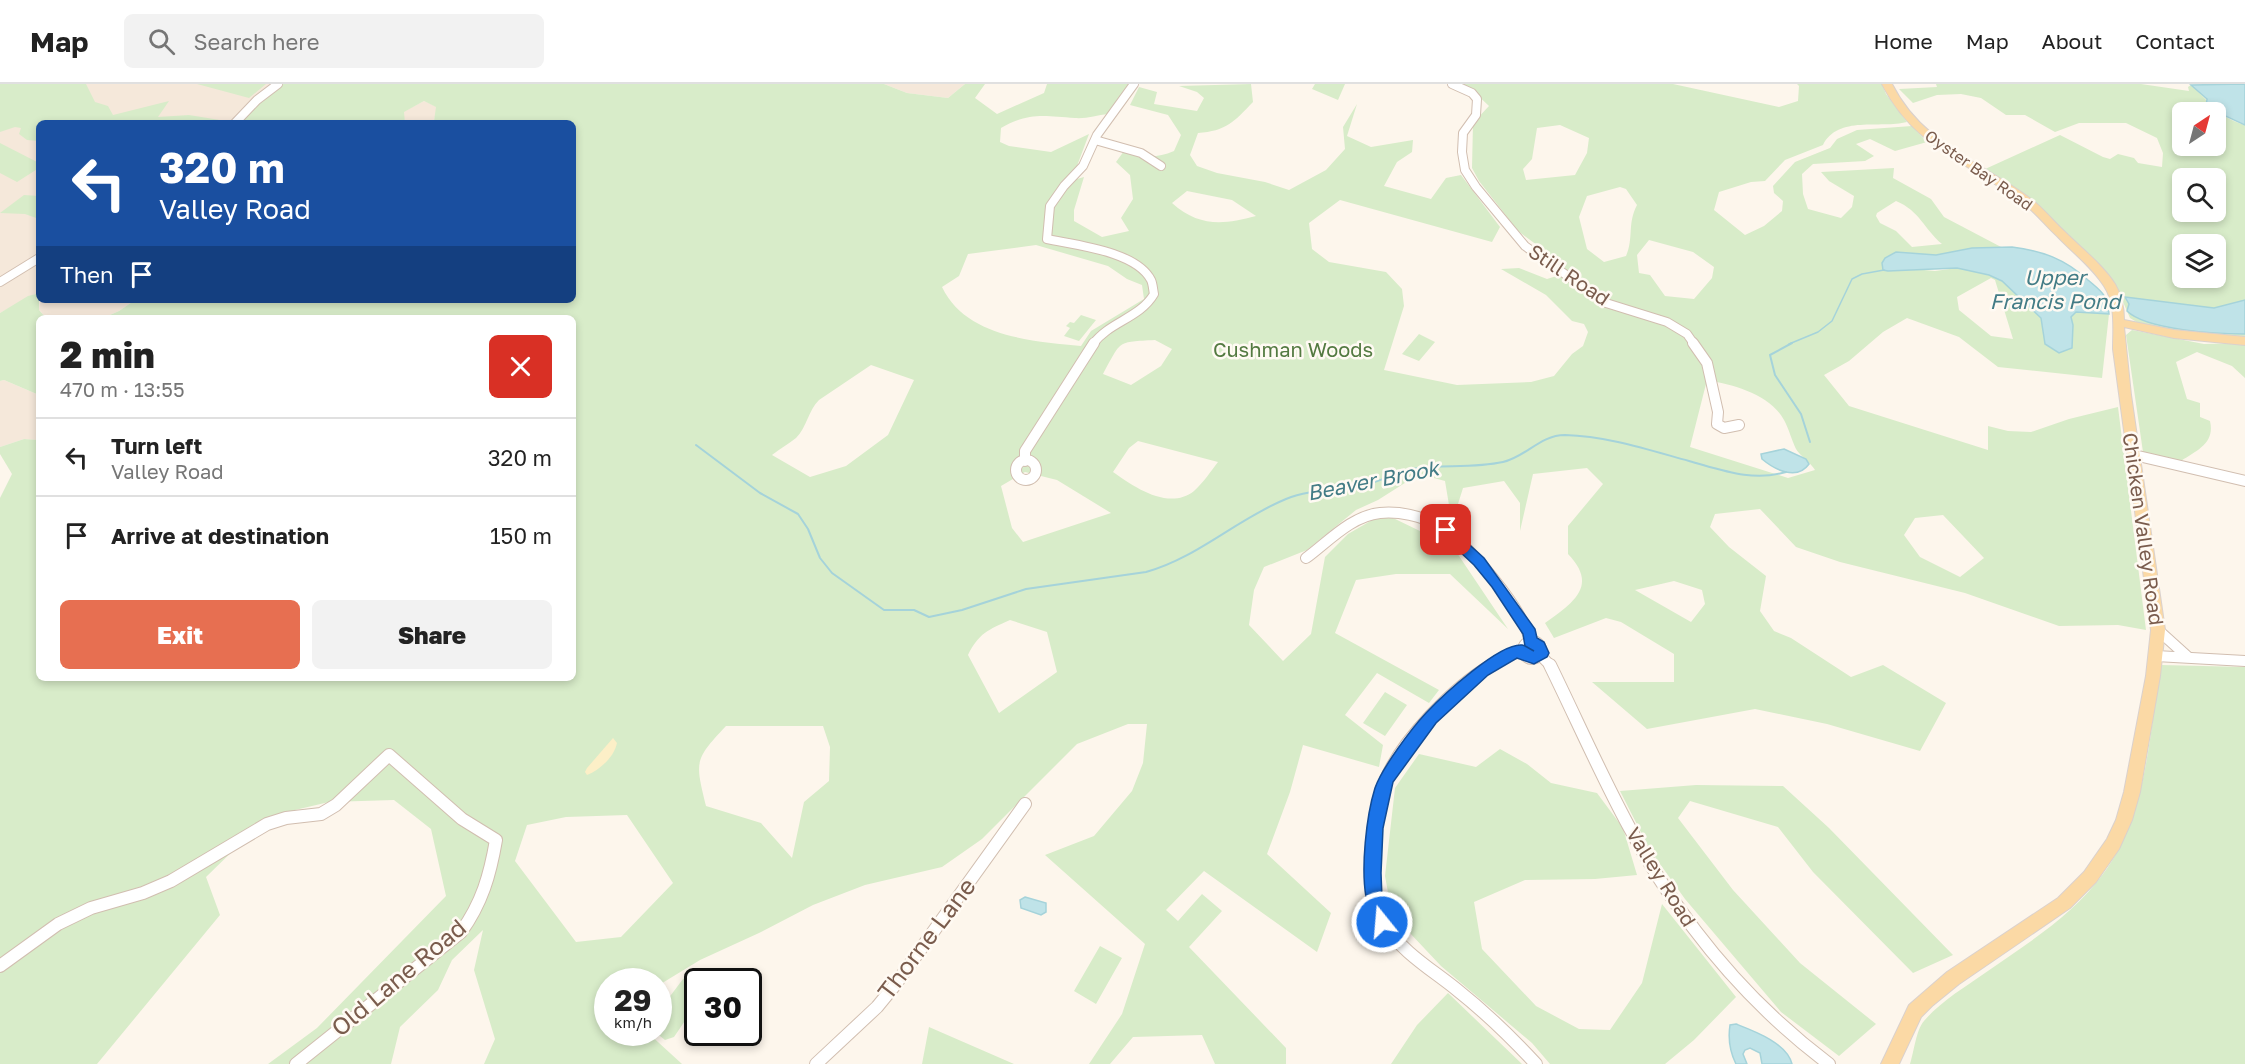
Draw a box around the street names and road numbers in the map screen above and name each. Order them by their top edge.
street label: Oyster Bay Road [1921,125,2037,215]
street label: Still Road [1524,238,1615,310]
street label: Chicken Valley Road [2119,431,2169,627]
street label: Valley Road [1622,822,1702,931]
street label: Thorne Lane [871,872,981,1004]
street label: Old Lane Road [325,912,471,1042]

